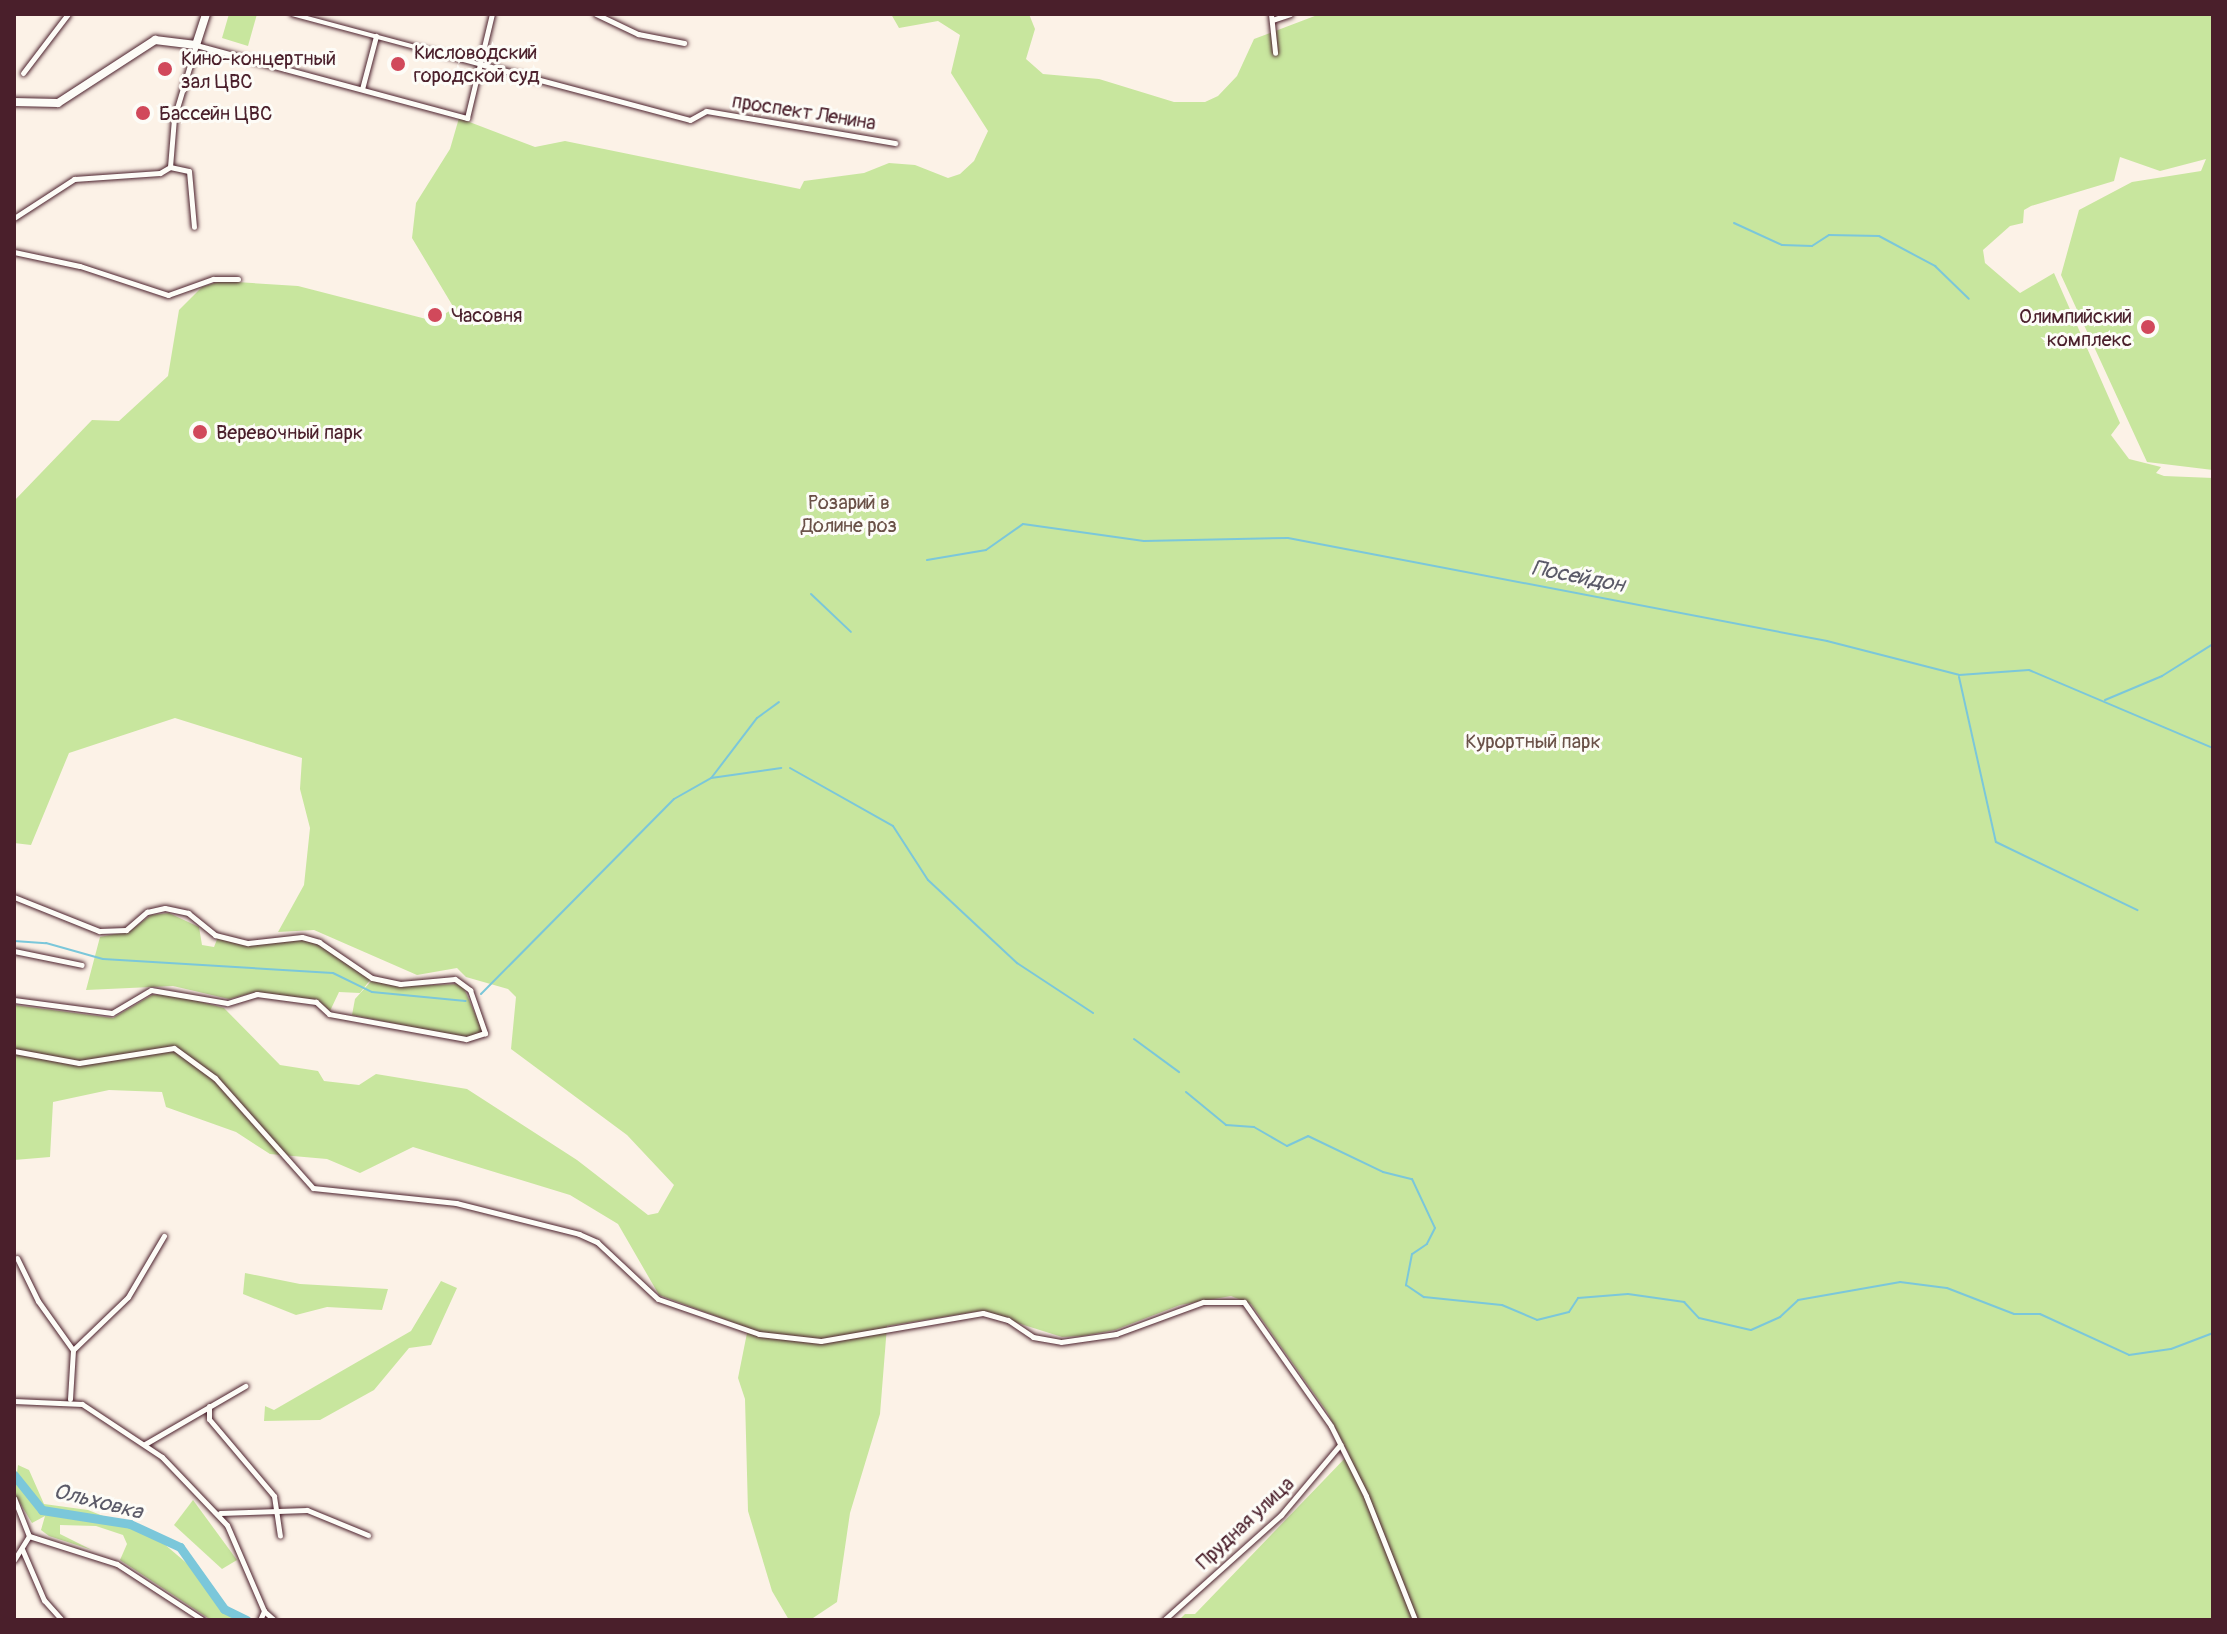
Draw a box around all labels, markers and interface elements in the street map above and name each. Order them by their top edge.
place label: Кисловодский городской суд [414,40,540,87]
place label: Кино-концертный зал ЦВС [181,46,336,93]
marker: Кисловодский городской суд [389,55,407,73]
marker: Кино-концертный зал ЦВС [156,60,174,78]
street label: проспект Ленина [730,89,878,135]
place label: Бассейн ЦВС [159,101,272,125]
marker: Бассейн ЦВС [134,104,152,122]
place label: Часовня [451,303,522,327]
place label: Олимпийский комплекс [2019,304,2132,351]
marker: Часовня [426,306,444,324]
marker: Олимпийский комплекс [2139,318,2157,336]
place label: Веревочный парк [216,420,363,444]
marker: Веревочный парк [191,423,209,441]
park label: Розарий в Долине роз [801,491,897,538]
water label: Посейдон [1530,555,1626,599]
park label: Курортный парк [1465,729,1601,753]
street label: Прудная улица [1191,1472,1299,1574]
water label: Ольховка [51,1478,145,1526]

